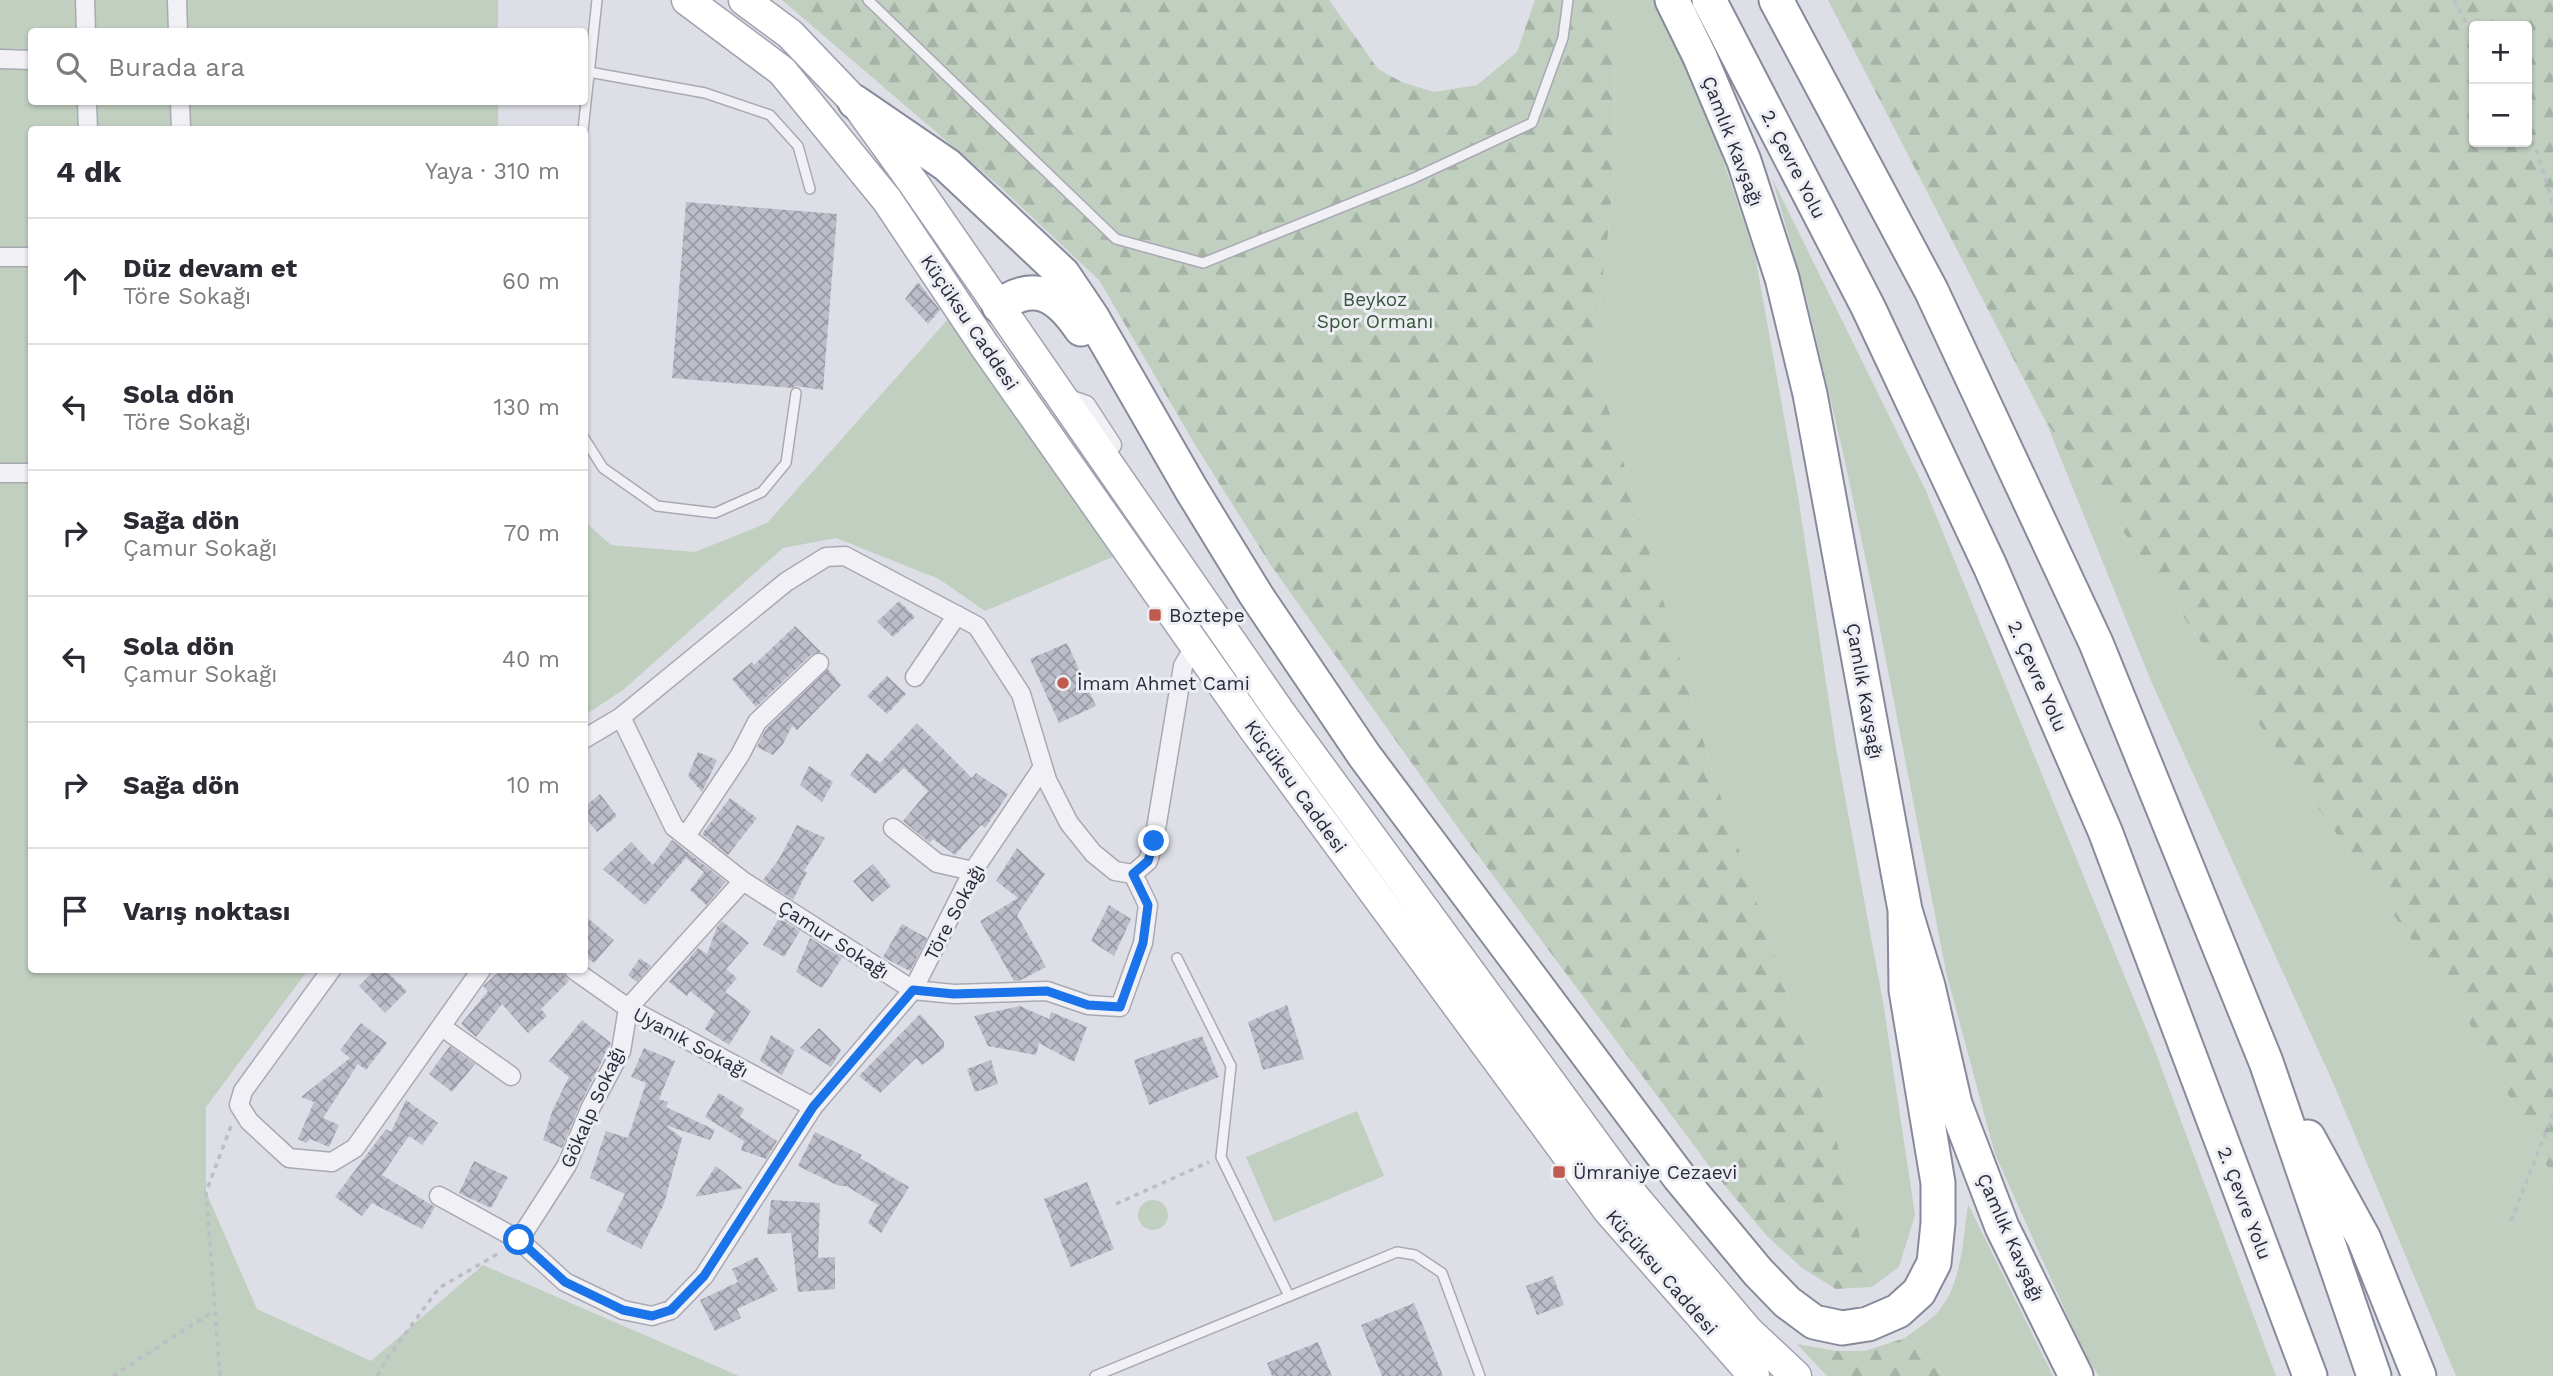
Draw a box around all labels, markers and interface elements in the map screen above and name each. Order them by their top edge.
map controls [2469,21,2532,147]
button: + [2469,21,2532,84]
search box [28,28,588,105]
icon: search [52,48,90,86]
text: Burada ara [108,52,245,82]
street label: Çamlık Kavşağı [1697,73,1768,210]
button: − [2469,84,2532,147]
street label: 2. Çevre Yolu [1756,106,1831,222]
text: 4 dk [56,154,121,189]
text: Yaya · 310 m [425,158,560,185]
street label: Küçüksu Caddesi [916,250,1023,394]
text: Düz devam et [123,253,297,283]
icon: ahead [56,262,94,300]
text: 60 m [502,268,560,295]
text: Töre Sokağı [123,283,251,310]
park label: Beykoz Spor Ormanı [1317,288,1433,333]
text: Sola dön [123,379,234,409]
icon: left [56,388,94,426]
text: 130 m [494,394,560,421]
text: Töre Sokağı [123,409,251,436]
text: Sağa dön [123,505,240,535]
icon: right [56,514,94,552]
text: 70 m [503,520,560,547]
text: Çamur Sokağı [123,535,277,562]
place label: Boztepe [1169,604,1245,627]
marker: Boztepe [1147,607,1163,623]
street label: 2. Çevre Yolu [2003,617,2072,735]
street label: Çamlık Kavşağı [1841,621,1888,761]
text: Sola dön [123,631,234,661]
icon: left [56,640,94,678]
text: 40 m [502,646,560,673]
text: Çamur Sokağı [123,661,277,688]
place label: İmam Ahmet Cami [1077,672,1250,695]
marker: İmam Ahmet Cami [1055,675,1071,691]
street label: Küçüksu Caddesi [1240,715,1351,857]
icon: right [56,766,94,804]
text: Sağa dön [123,770,240,800]
text: 10 m [507,772,560,799]
route end [1138,825,1169,856]
street label: Töre Sokağı [919,860,989,964]
icon: arrive [56,892,94,930]
street label: Çamur Sokağı [774,895,893,984]
text: Varış noktası [123,896,290,926]
street label: Uyanık Sokağı [629,1002,752,1083]
street label: Gökalp Sokağı [555,1043,630,1172]
street label: 2. Çevre Yolu [2213,1144,2277,1263]
place label: Ümraniye Cezaevi [1573,1161,1737,1184]
marker: Ümraniye Cezaevi [1551,1164,1567,1180]
street label: Çamlık Kavşağı [1972,1170,2049,1305]
street label: Küçüksu Caddesi [1601,1205,1722,1340]
route start [503,1224,534,1255]

